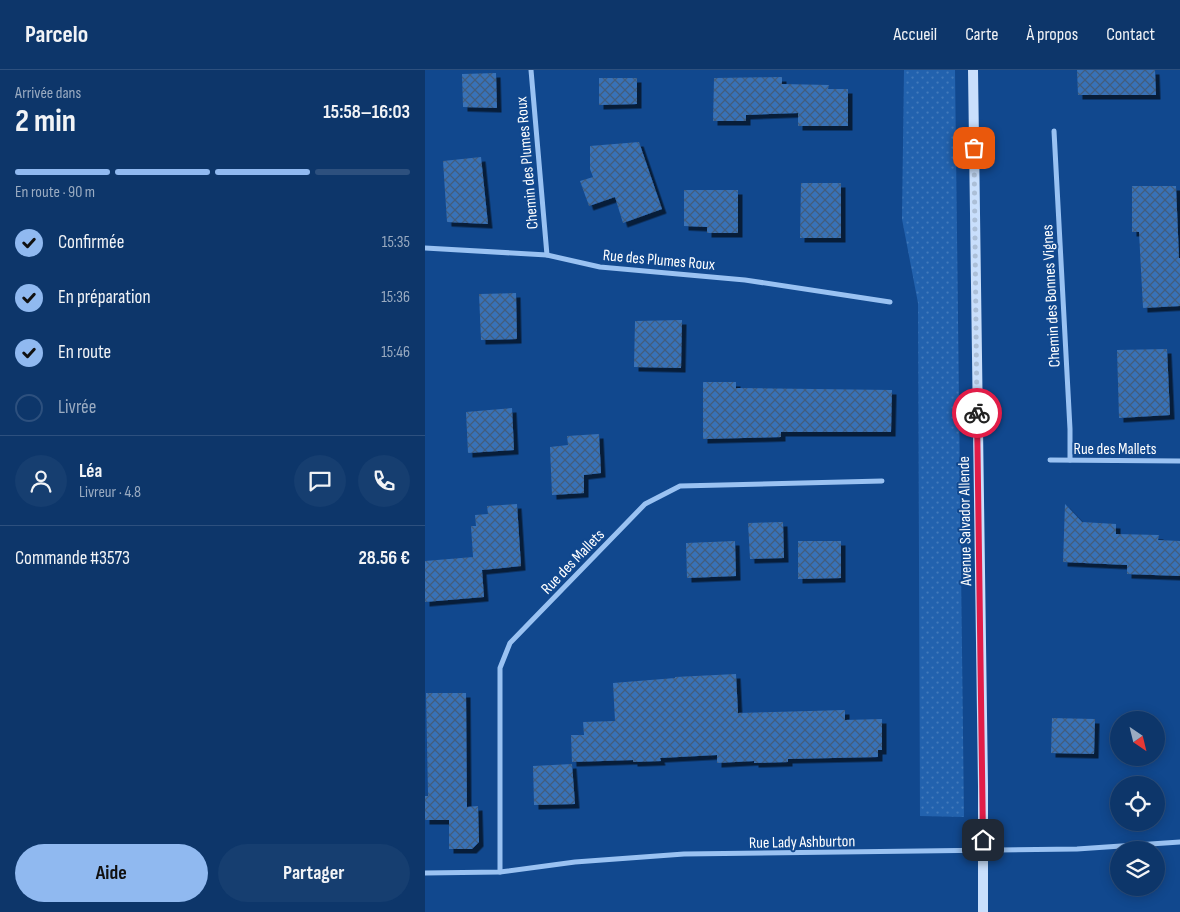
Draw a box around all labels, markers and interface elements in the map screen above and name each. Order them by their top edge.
text: Parcelo [25,20,88,49]
text: Accueil [893,24,937,45]
text: Carte [965,24,998,45]
text: À propos [1026,24,1078,45]
text: Contact [1106,24,1155,45]
text: Arrivée dans [15,84,81,103]
street label: Chemin des Plumes Roux [512,96,543,230]
text: 15:58–16:03 [323,101,410,124]
text: 2 min [15,102,76,141]
pin [953,127,995,169]
icon: bag [960,134,988,162]
text: En route · 90 m [15,183,95,202]
street label: Chemin des Bonnes Vignes [1038,224,1065,368]
icon: check [15,229,43,257]
text: Confirmée [58,231,124,254]
text: 15:35 [382,233,410,252]
street label: Rue des Plumes Roux [602,246,716,275]
icon: check [15,284,43,312]
text: En préparation [58,286,151,309]
text: 15:36 [381,288,410,307]
icon: check [15,339,43,367]
text: En route [58,341,111,364]
text: 15:46 [381,343,410,362]
courier [952,388,1002,438]
text: Livrée [58,396,96,419]
icon: bike [963,399,991,427]
street label: Rue des Mallets [1074,440,1157,459]
button: person [15,455,67,507]
button: chat [294,455,346,507]
button: phone [358,455,410,507]
street label: Avenue Salvador Allende [955,456,976,587]
text: Léa [79,460,102,483]
text: Livreur · 4.8 [79,483,141,502]
street label: Rue des Mallets [537,525,609,598]
text: Commande #3573 [15,547,130,570]
text: 28.56 € [358,547,410,570]
north arrow [1110,711,1165,766]
map controls [1110,711,1165,896]
button: locate [1110,776,1165,831]
pin [962,819,1004,861]
icon: home [969,826,997,854]
street label: Rue Lady Ashburton [749,832,855,853]
button: layers [1110,841,1165,896]
button: Aide [15,844,208,902]
button: Partager [218,844,410,902]

